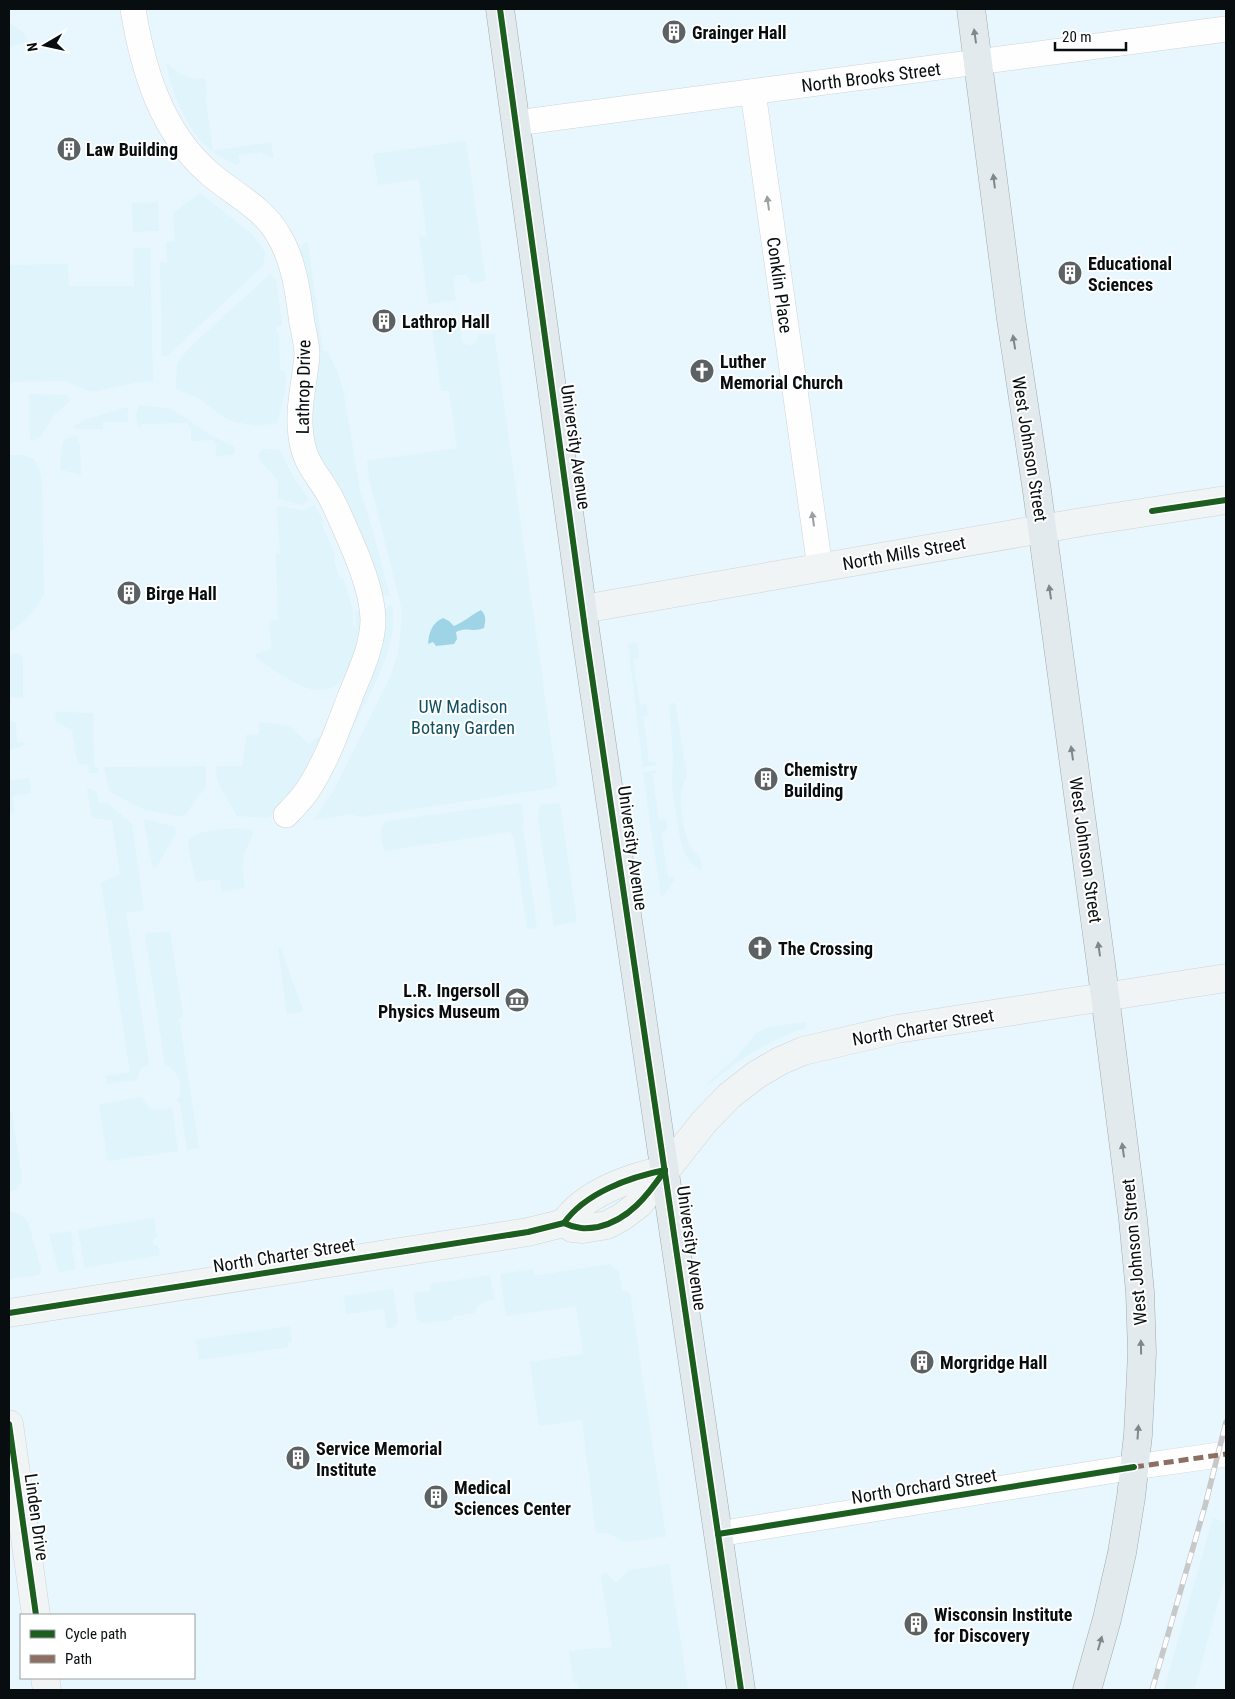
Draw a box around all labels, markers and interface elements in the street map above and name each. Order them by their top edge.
building icon: Grainger Hall [661,19,687,45]
north arrow [20,20,70,70]
scale bar [1055,20,1126,52]
place label: Grainger Hall [692,22,787,43]
one-way arrow [970,27,978,43]
text: 20 m [1062,28,1092,46]
text: N [24,42,41,53]
street label: North Brooks Street [800,58,942,96]
building icon: Law Building [56,136,82,162]
place label: Law Building [86,139,178,160]
one-way arrow [990,173,998,189]
one-way arrow [764,194,772,210]
street label: Conklin Place [763,236,797,334]
place label: Educational Sciences [1088,253,1172,295]
building icon: Educational Sciences [1057,260,1083,286]
building icon: Lathrop Hall [371,308,397,334]
place label: Lathrop Hall [402,311,490,332]
one-way arrow [1010,334,1018,350]
street label: Lathrop Drive [292,340,314,434]
place label: Luther Memorial Church [720,351,843,393]
church icon: Luther Memorial Church [689,358,715,384]
street label: West Johnson Street [1008,375,1052,523]
street label: University Avenue [557,383,595,511]
one-way arrow [809,511,817,527]
street label: North Mills Street [841,532,967,574]
building icon: Birge Hall [116,580,142,606]
place label: Birge Hall [146,583,217,604]
one-way arrow [1046,584,1054,600]
park label: UW Madison Botany Garden [411,696,515,738]
one-way arrow [1068,745,1076,761]
place label: Chemistry Building [784,759,857,801]
building icon: Chemistry Building [753,766,779,792]
street label: West Johnson Street [1065,776,1107,924]
street label: University Avenue [614,784,652,912]
church icon: The Crossing [747,935,773,961]
place label: The Crossing [778,938,873,959]
one-way arrow [1095,941,1103,957]
place label: L.R. Ingersoll Physics Museum [378,980,500,1022]
museum icon: L.R. Ingersoll Physics Museum [504,987,530,1013]
street label: North Charter Street [851,1004,995,1050]
one-way arrow [1119,1142,1127,1158]
street label: West Johnson Street [1117,1178,1151,1326]
street label: University Avenue [673,1184,711,1312]
street label: North Charter Street [212,1233,356,1277]
one-way arrow [1137,1338,1145,1354]
building icon: Morgridge Hall [909,1349,935,1375]
place label: Morgridge Hall [940,1352,1047,1373]
one-way arrow [1134,1424,1142,1440]
place label: Service Memorial Institute [316,1438,442,1480]
building icon: Service Memorial Institute [285,1445,311,1471]
street label: North Orchard Street [850,1464,998,1508]
street label: Linden Drive [21,1472,53,1562]
place label: Medical Sciences Center [454,1477,571,1519]
building icon: Medical Sciences Center [423,1484,449,1510]
place label: Wisconsin Institute for Discovery [934,1604,1073,1646]
building icon: Wisconsin Institute for Discovery [903,1611,929,1637]
legend [20,1614,195,1679]
text: Cycle path [65,1625,127,1643]
one-way arrow [1097,1636,1105,1651]
text: Path [65,1650,92,1668]

